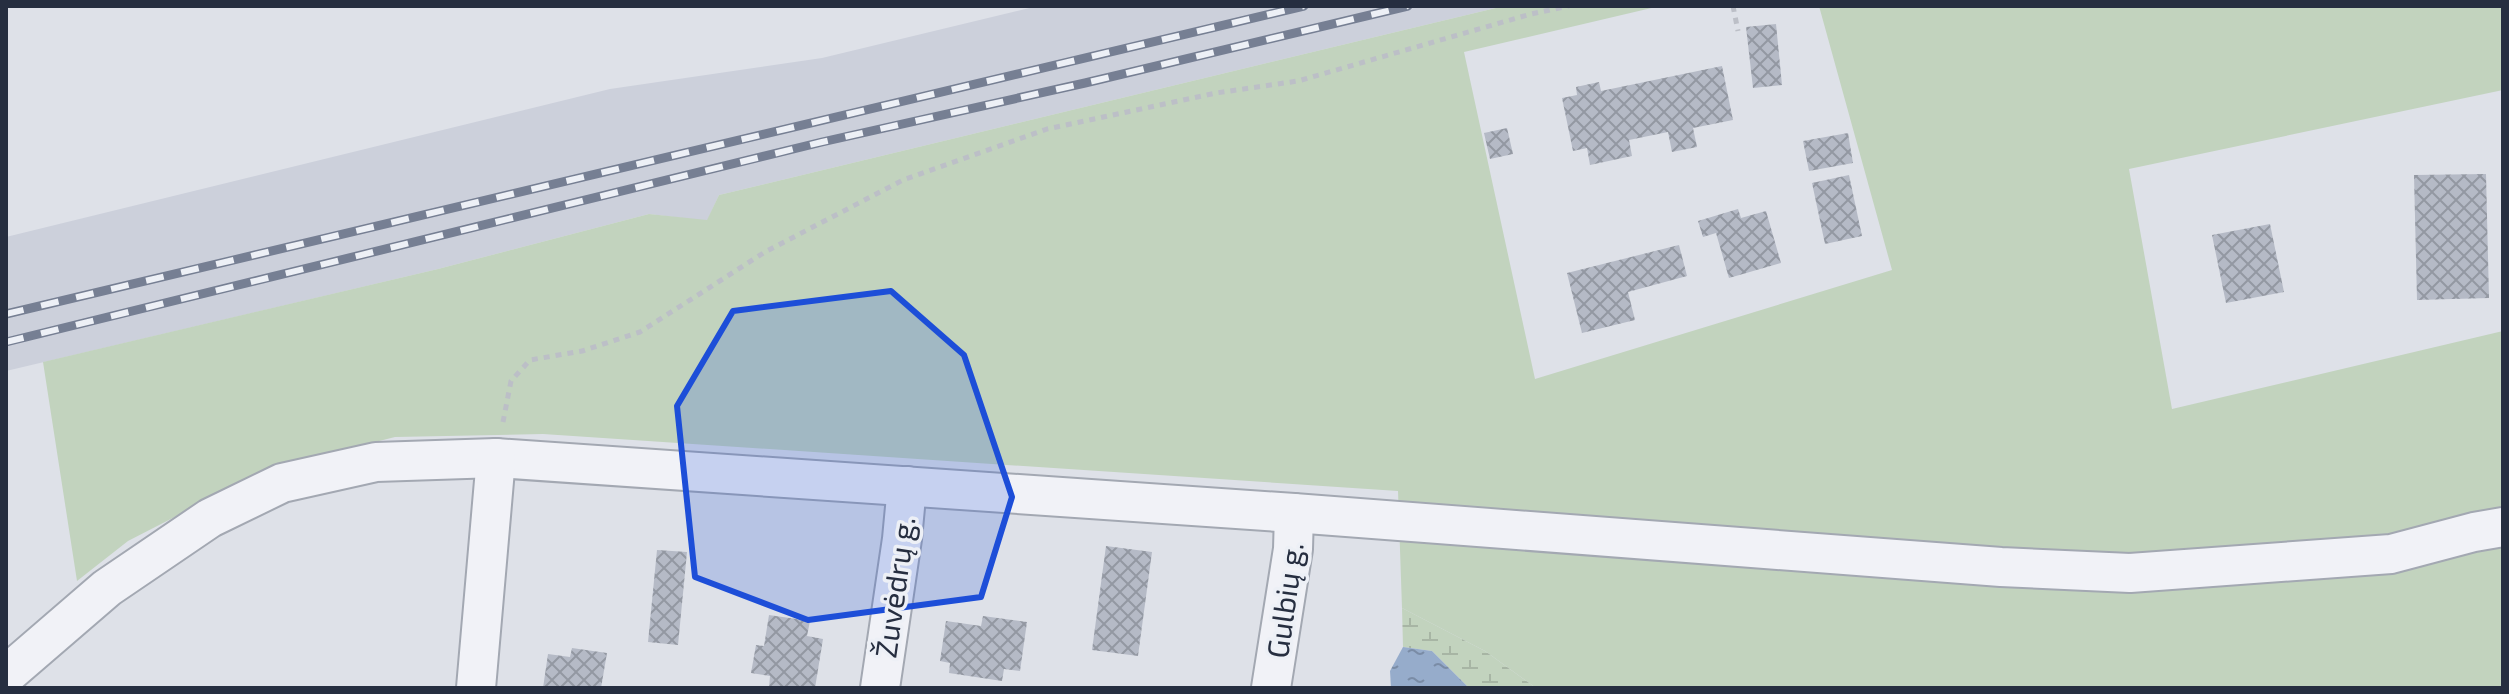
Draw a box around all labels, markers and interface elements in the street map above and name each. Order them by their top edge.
street label: Žuvėdrų g. [866,514,922,660]
street label: Gulbių g. [1258,540,1310,660]

